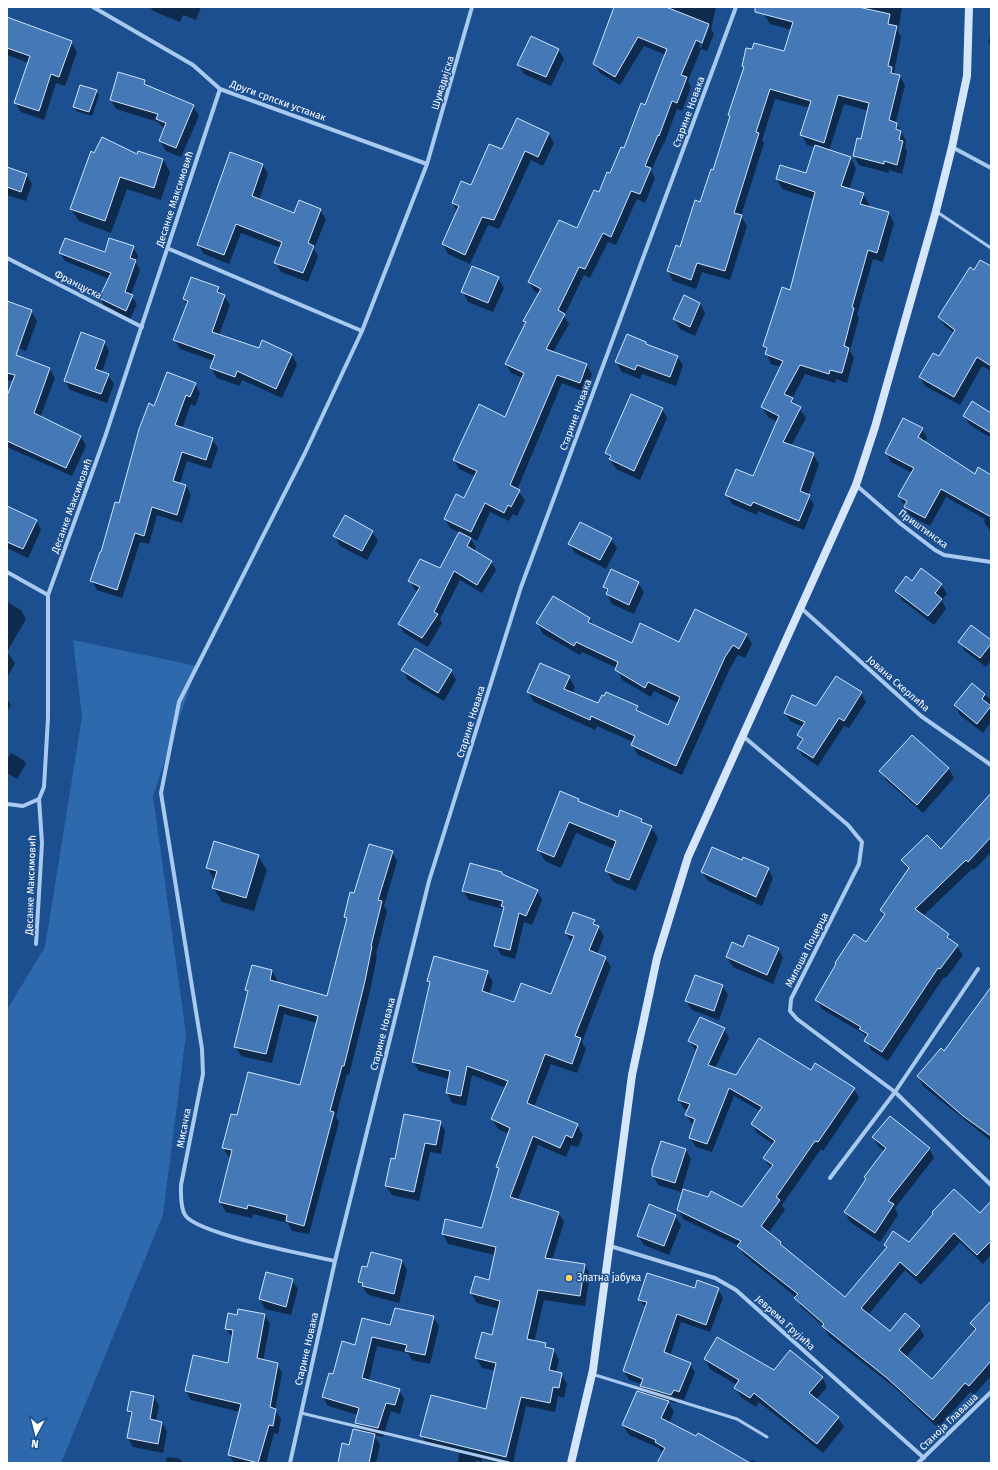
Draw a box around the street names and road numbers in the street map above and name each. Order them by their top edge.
street label: Шумадијска [428,54,457,111]
street label: Старине Новака [671,75,707,149]
street label: Други српски устанак [228,78,328,124]
street label: Десанке Максимовић [154,150,196,249]
street label: Француска [52,268,104,302]
street label: Старине Новака [558,378,594,452]
street label: Десанке Максимовић [49,457,95,556]
street label: Приштинска [896,507,950,551]
street label: Јована Скерлића [864,654,932,714]
street label: Старине Новака [454,685,488,759]
street label: Десанке Максимовић [23,835,39,936]
street label: Милоша Поцерца [783,911,831,989]
street label: Старине Новака [368,996,398,1072]
street label: Мисачка [174,1107,194,1149]
street label: Јеврема Грујића [753,1292,818,1353]
street label: Старине Новака [293,1311,321,1387]
street label: Станоја Главаша [916,1390,981,1453]

